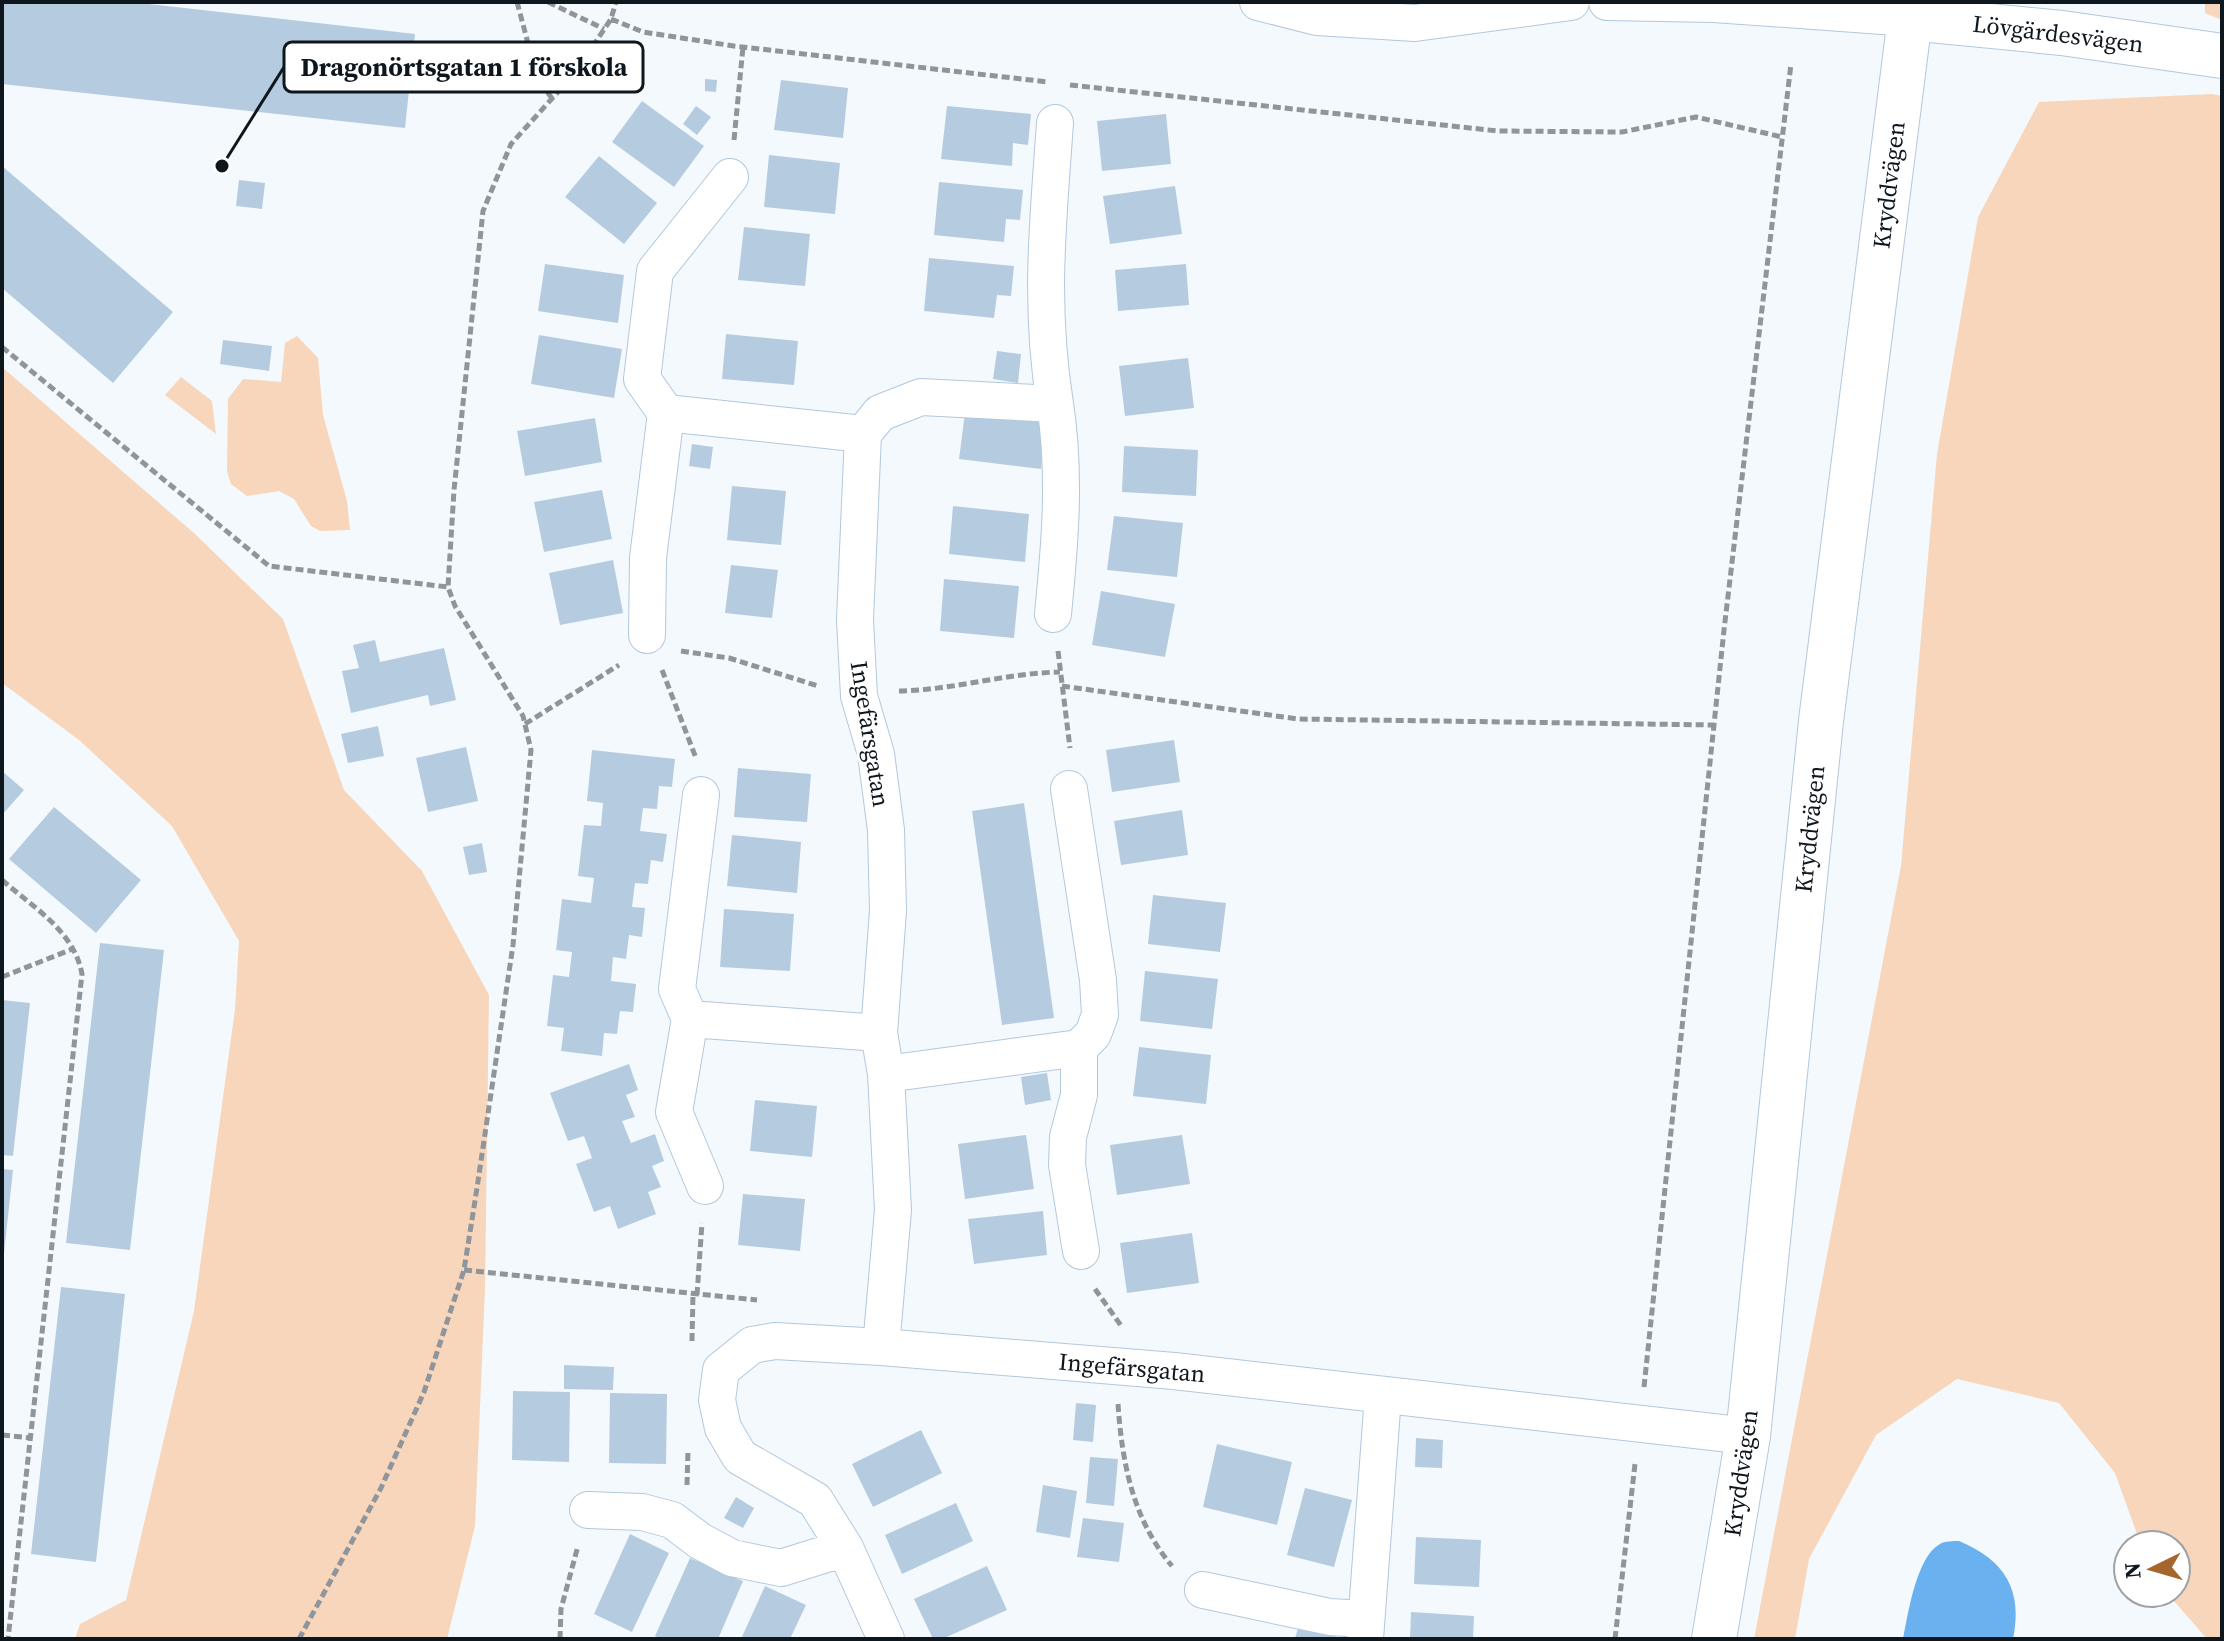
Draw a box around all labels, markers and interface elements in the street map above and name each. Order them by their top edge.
street label: Lövgärdesvägen [1971,7,2145,60]
callout: Dragonörtsgatan 1 förskola [284,42,643,92]
text: Dragonörtsgatan 1 förskola [300,49,628,85]
street label: Kryddvägen [1864,119,1913,250]
street label: Ingefärsgatan [843,659,898,809]
street label: Kryddvägen [1786,764,1833,894]
street label: Ingefärsgatan [1057,1345,1207,1390]
street label: Kryddvägen [1715,1407,1766,1539]
north arrow [2112,1529,2192,1609]
text: N [2116,1561,2148,1580]

